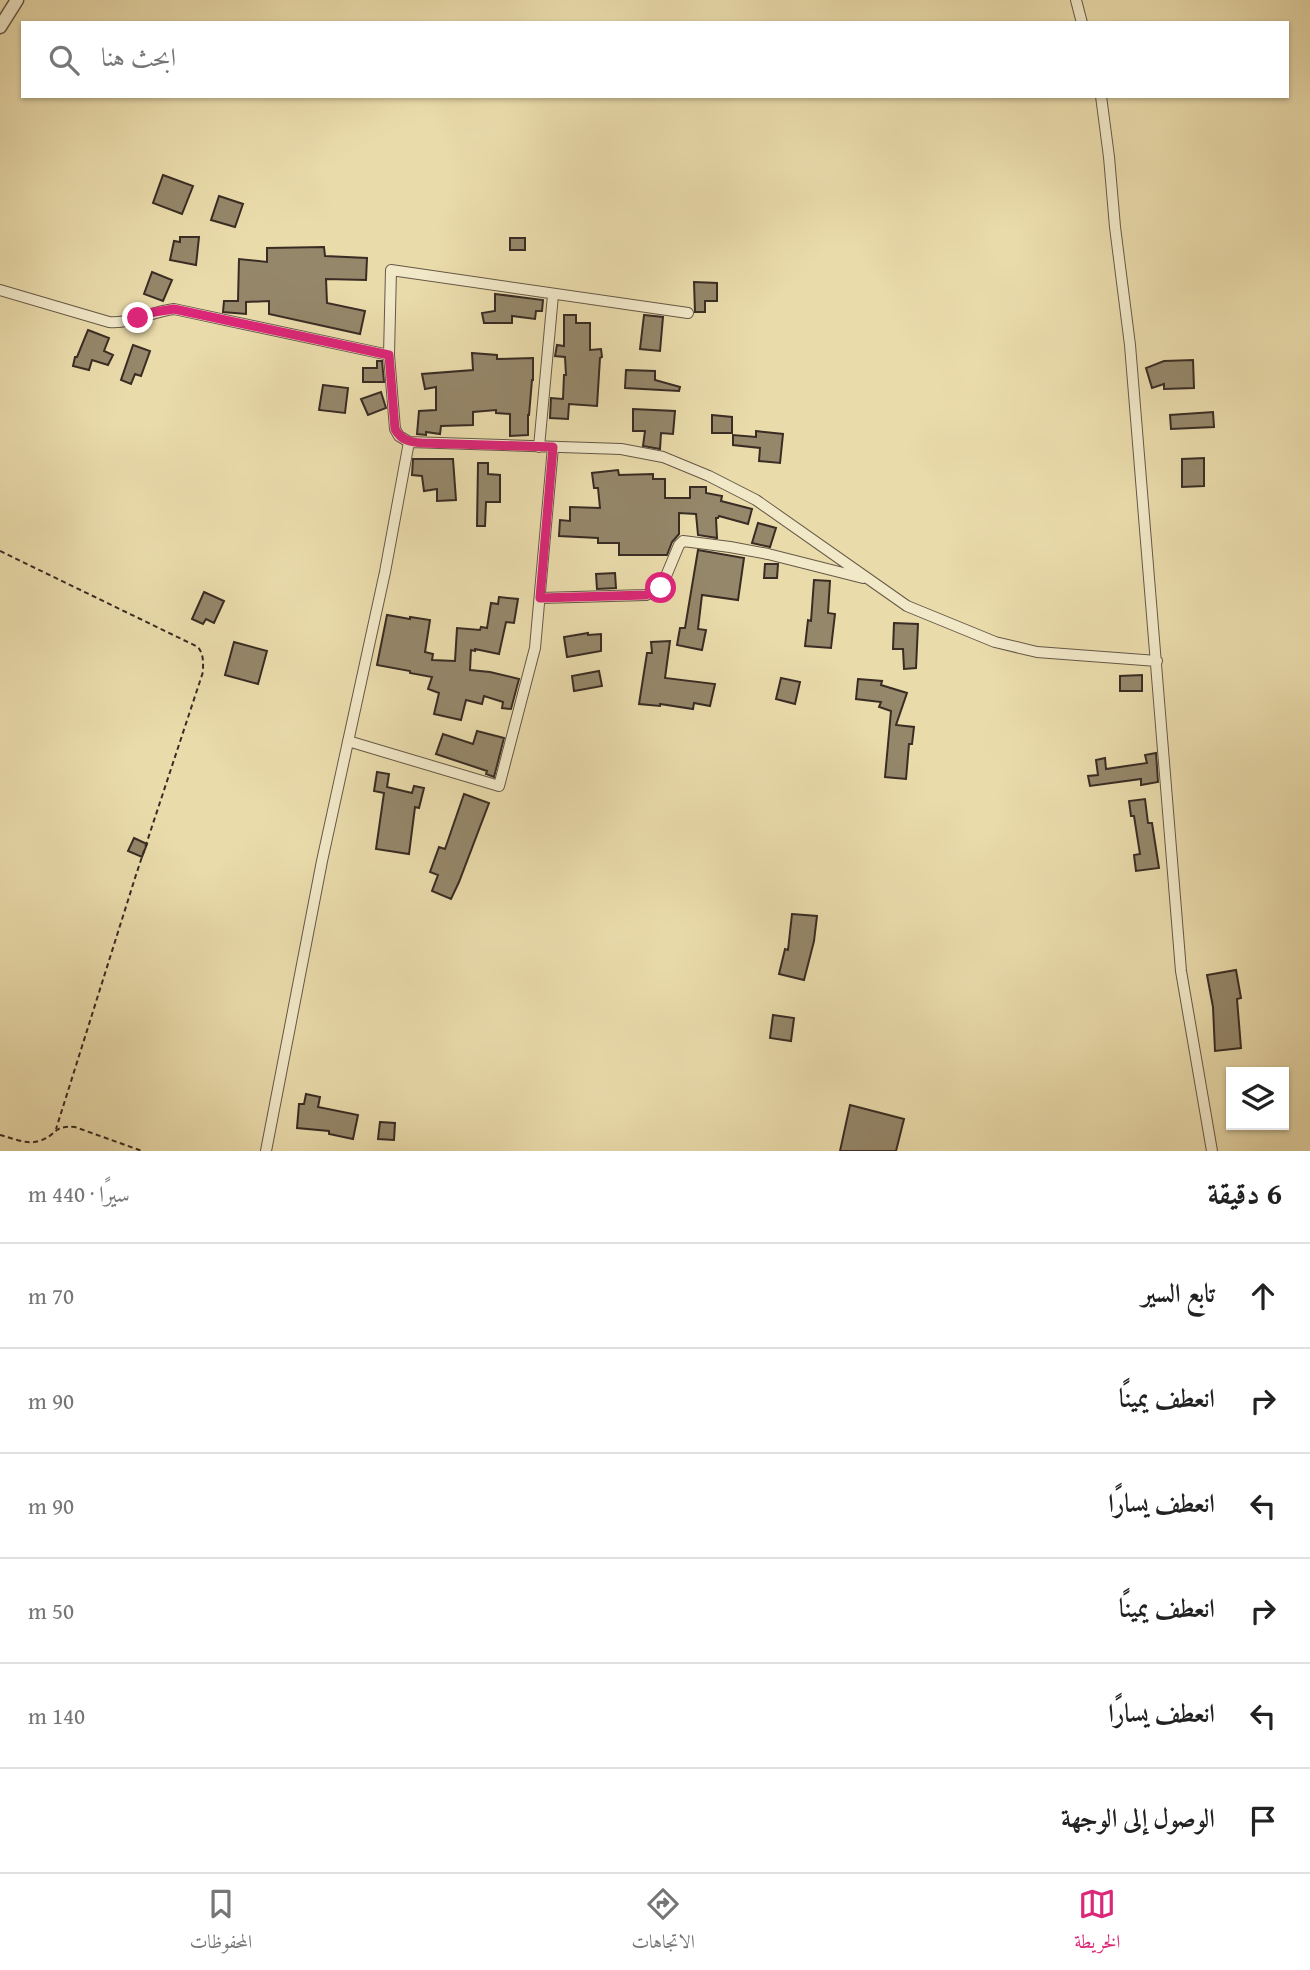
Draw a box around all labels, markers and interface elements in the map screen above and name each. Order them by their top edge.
search box [21,21,1289,98]
text: ابحث هنا [101,37,176,76]
icon: search [45,41,83,79]
route end [122,302,153,333]
route start [645,572,676,603]
map controls [1226,1067,1289,1130]
button: layers [1226,1067,1289,1130]
text: 6 دقيقة [1207,1171,1282,1215]
text: سيرًا · 440 m [28,1177,130,1210]
text: تابع السير [1141,1273,1215,1312]
icon: ahead [1244,1277,1282,1315]
text: 70 m [28,1279,74,1312]
text: انعطف يمينًا [1119,1378,1215,1417]
icon: right [1244,1382,1282,1420]
text: 90 m [28,1384,74,1417]
text: انعطف يسارًا [1108,1483,1215,1522]
icon: left [1244,1487,1282,1525]
text: 90 m [28,1489,74,1522]
text: انعطف يمينًا [1119,1588,1215,1627]
icon: right [1244,1592,1282,1630]
text: 50 m [28,1594,74,1627]
text: انعطف يسارًا [1108,1693,1215,1732]
icon: left [1244,1697,1282,1735]
text: 140 m [28,1699,85,1732]
text: الوصول إلى الوجهة [1061,1798,1215,1837]
icon: arrive [1244,1802,1282,1840]
tab: المحفوظات [190,1885,252,1960]
tab: الاتجاهات [631,1885,695,1960]
tab: الخريطة [1074,1885,1120,1960]

